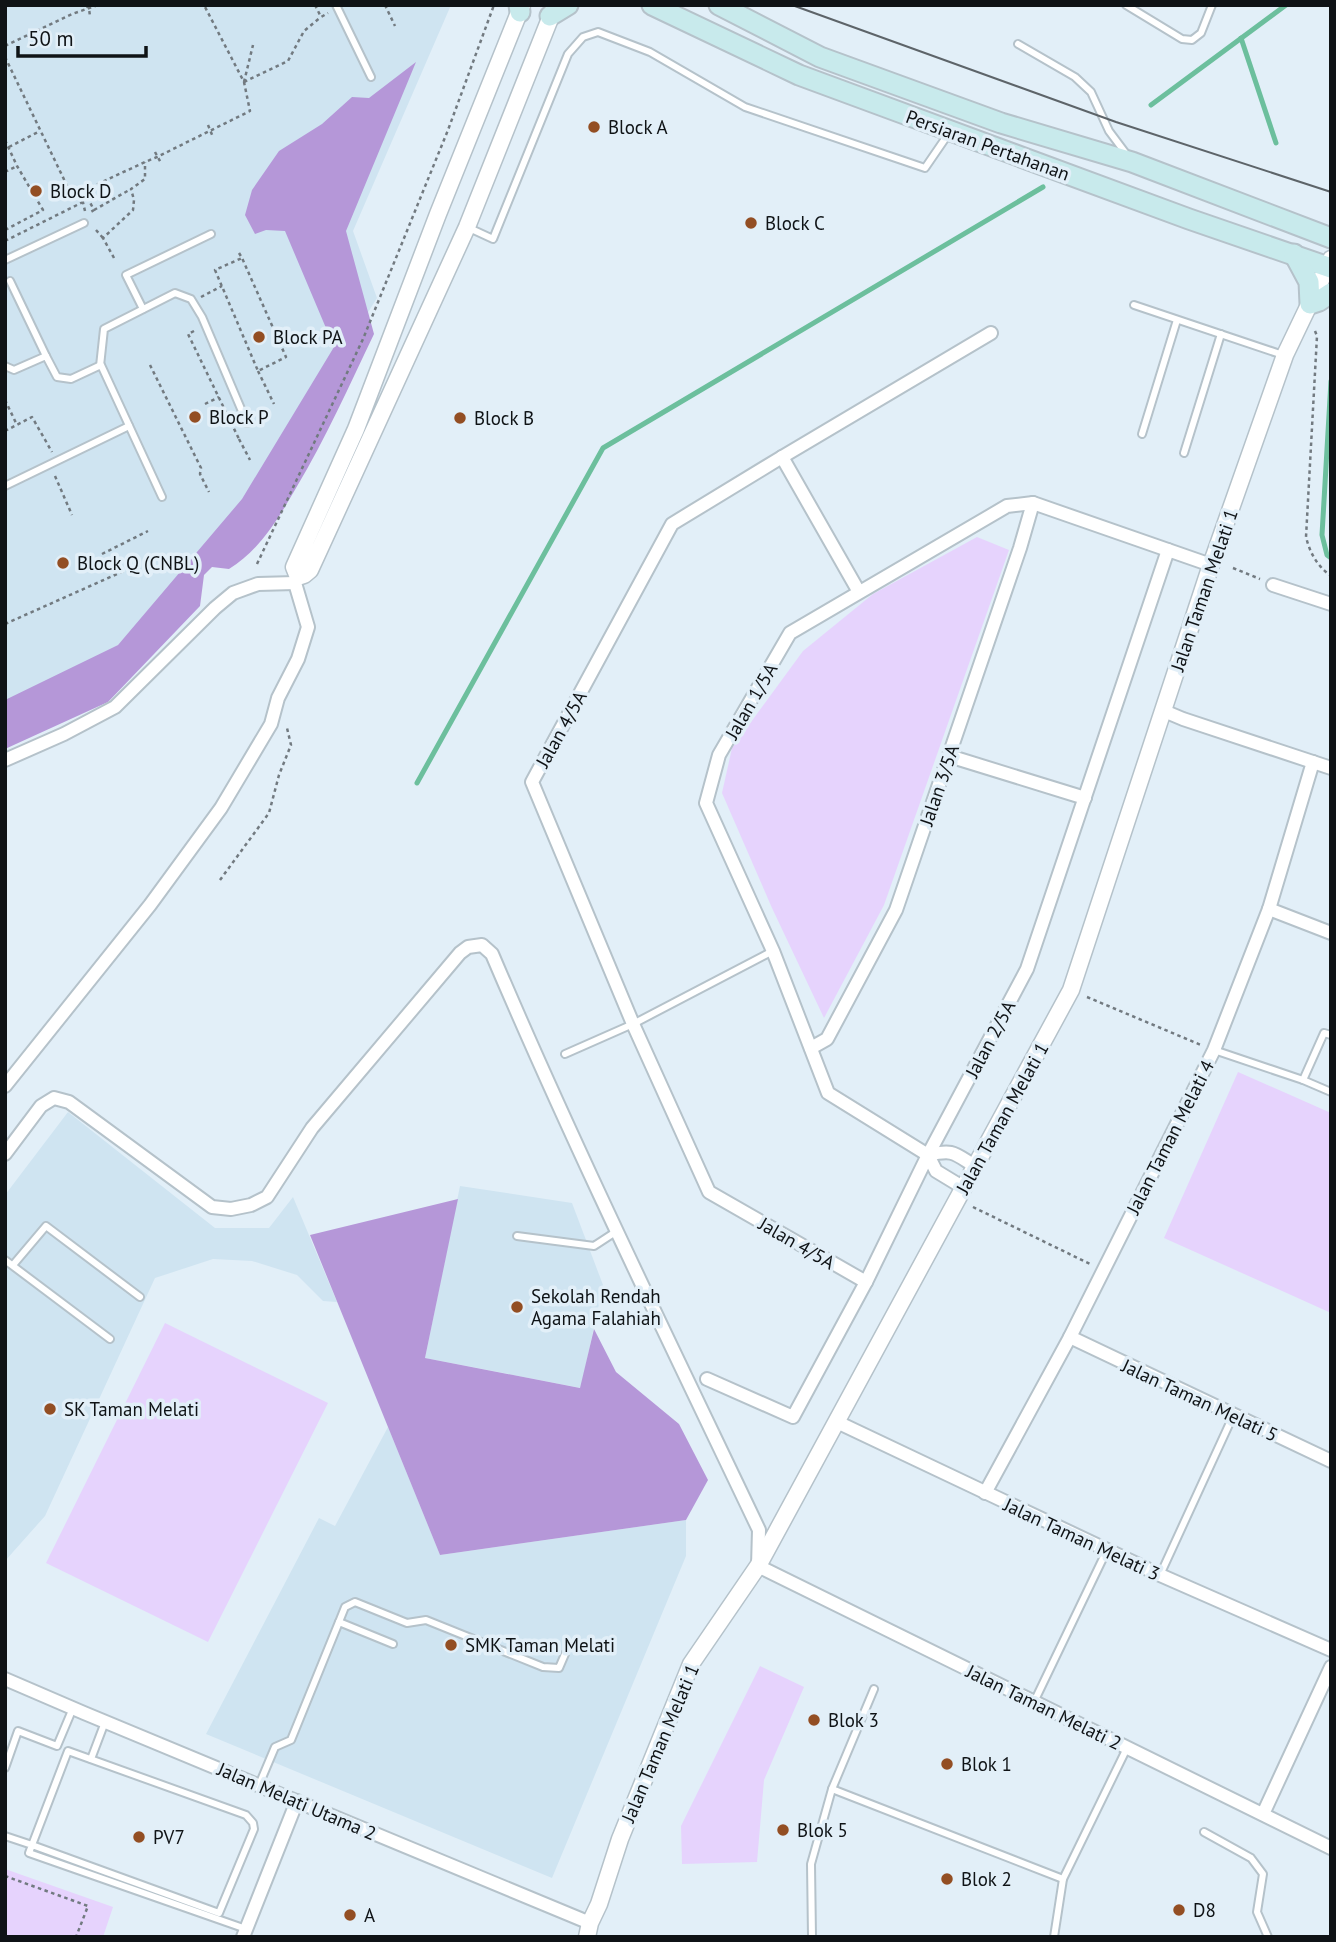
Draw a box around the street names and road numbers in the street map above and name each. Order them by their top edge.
street label: Persiaran Pertahanan [903,104,1073,186]
street label: Jalan Taman Melati 1 [1165,506,1243,675]
street label: Jalan 1/5A [719,659,782,744]
street label: Jalan 4/5A [530,686,592,772]
street label: Jalan 3/5A [914,741,964,830]
street label: Jalan 2/5A [959,996,1020,1083]
street label: Jalan Taman Melati 1 [950,1038,1054,1199]
street label: Jalan Taman Melati 4 [1120,1056,1219,1219]
street label: Jalan 4/5A [754,1211,839,1274]
street label: Jalan Taman Melati 5 [1117,1353,1282,1447]
street label: Jalan Taman Melati 3 [999,1492,1164,1586]
street label: Jalan Taman Melati 2 [962,1659,1126,1755]
street label: Jalan Taman Melati 1 [615,1660,704,1827]
street label: Jalan Melati Utama 2 [213,1756,380,1845]

